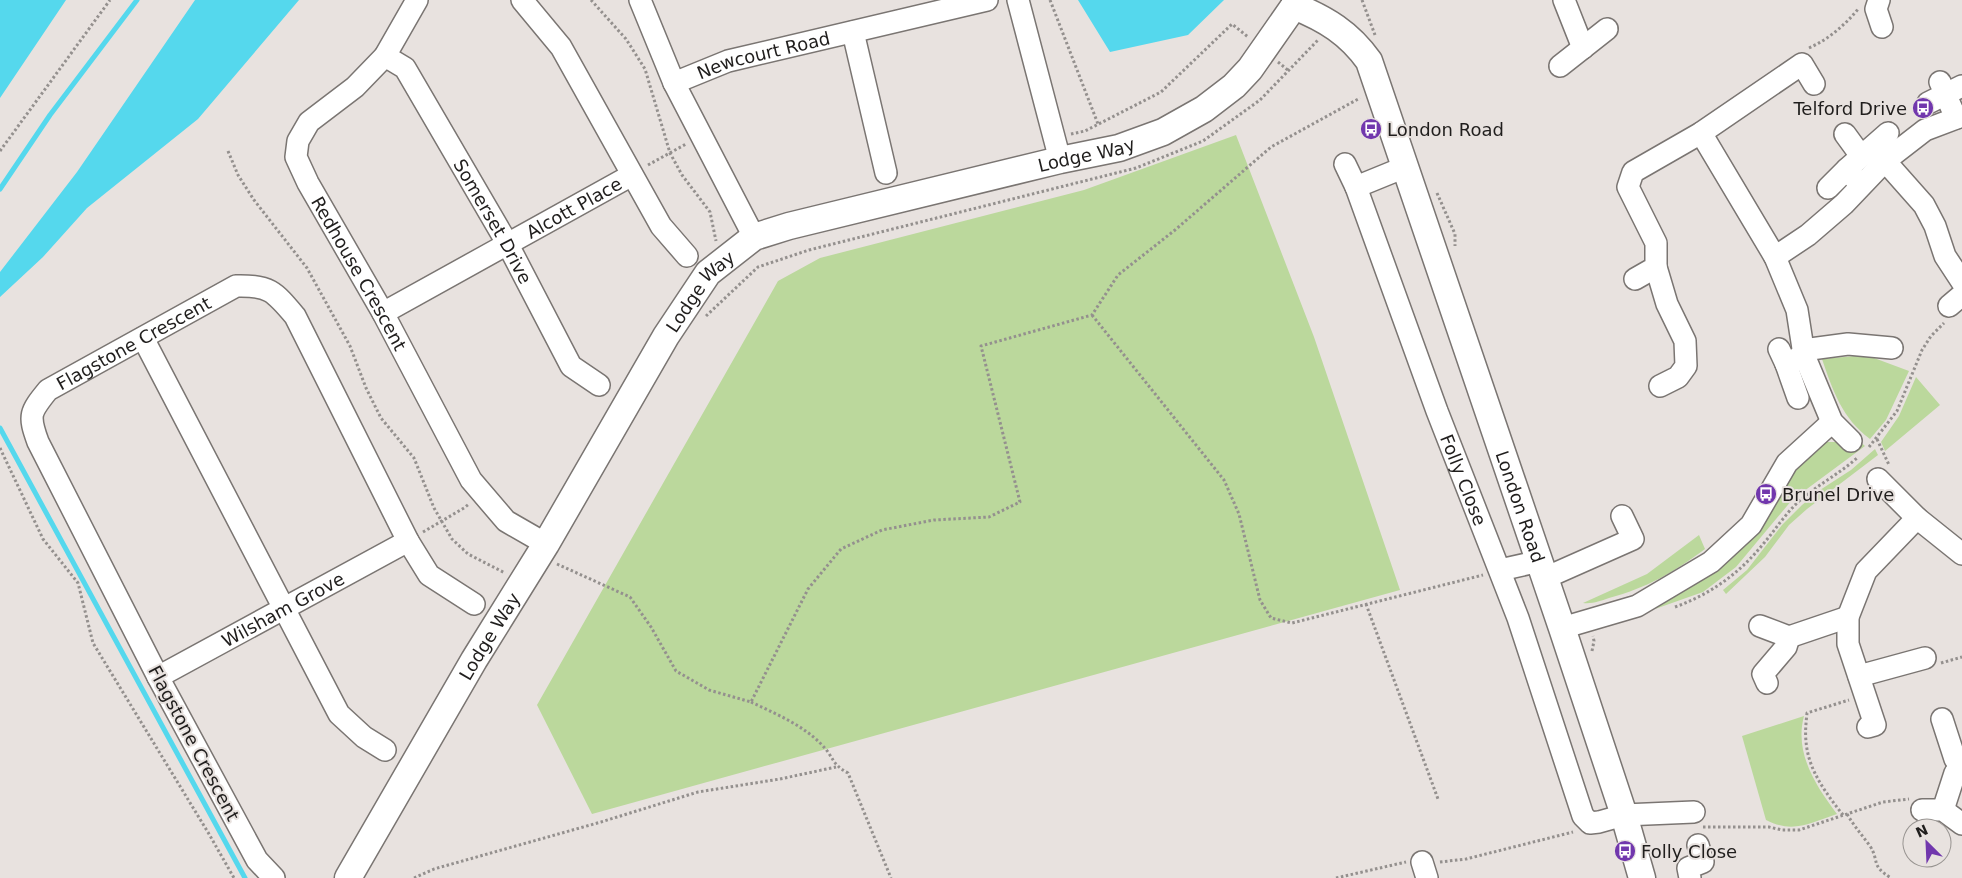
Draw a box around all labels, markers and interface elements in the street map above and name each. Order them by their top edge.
street label: Newcourt Road [694,27,832,83]
bus stop icon: Telford Drive [1911,96,1935,120]
place label: Telford Drive [1792,98,1907,119]
bus stop icon: London Road [1359,117,1383,141]
place label: London Road [1387,119,1504,140]
street label: Lodge Way [1036,133,1138,176]
street label: Somerset Drive [450,155,537,287]
street label: Alcott Place [522,172,625,242]
street label: Redhouse Crescent [307,192,411,354]
street label: Lodge Way [661,246,739,336]
street label: Flagstone Crescent [53,292,214,394]
street label: Folly Close [1437,431,1491,528]
street label: London Road [1492,448,1549,565]
bus stop icon: Brunel Drive [1754,482,1778,506]
place label: Brunel Drive [1782,484,1894,505]
street label: Wilsham Grove [218,567,348,651]
street label: Lodge Way [454,588,524,684]
street label: Flagstone Crescent [144,662,244,824]
north arrow [1902,818,1952,868]
text: N [1913,821,1930,841]
bus stop icon: Folly Close [1613,839,1637,863]
place label: Folly Close [1641,841,1737,862]

